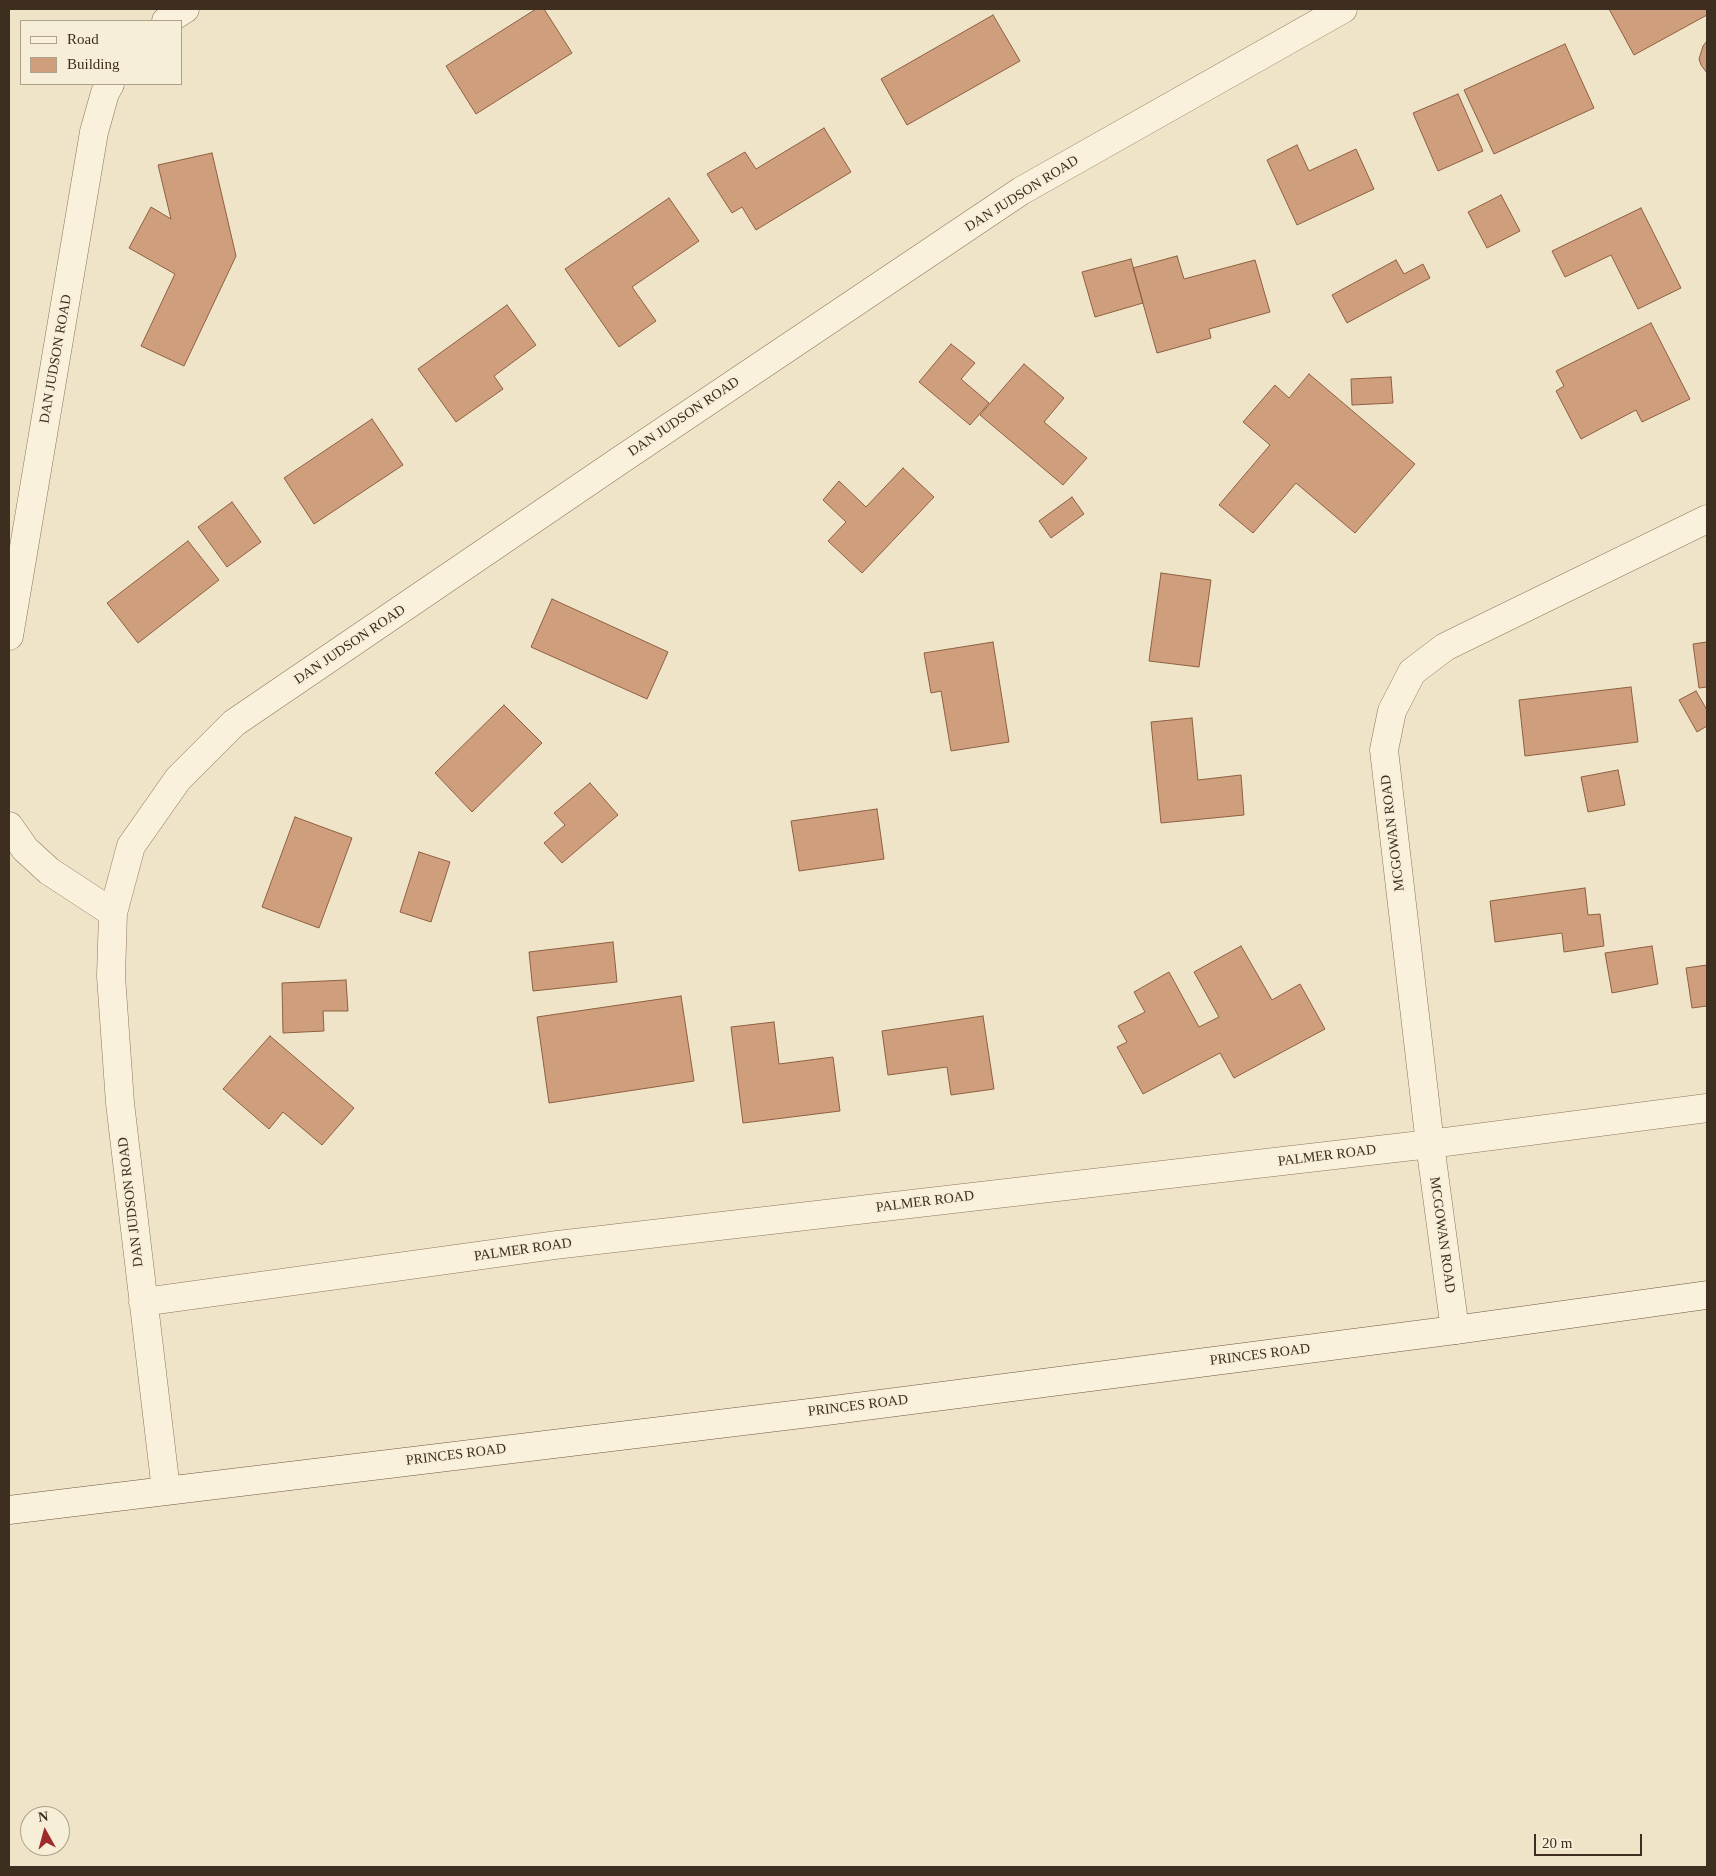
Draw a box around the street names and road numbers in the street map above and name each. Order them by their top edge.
street label: DAN JUDSON ROAD [962,152,1082,236]
street label: DAN JUDSON ROAD [36,293,76,425]
street label: DAN JUDSON ROAD [625,373,743,461]
street label: DAN JUDSON ROAD [291,601,409,689]
street label: MCGOWAN ROAD [1378,774,1408,892]
street label: DAN JUDSON ROAD [115,1136,147,1268]
street label: PALMER ROAD [1277,1142,1377,1170]
street label: MCGOWAN ROAD [1426,1176,1458,1294]
street label: PALMER ROAD [875,1188,975,1216]
street label: PALMER ROAD [473,1235,573,1265]
street label: PRINCES ROAD [1209,1341,1311,1369]
street label: PRINCES ROAD [807,1392,909,1420]
street label: PRINCES ROAD [405,1441,507,1469]

